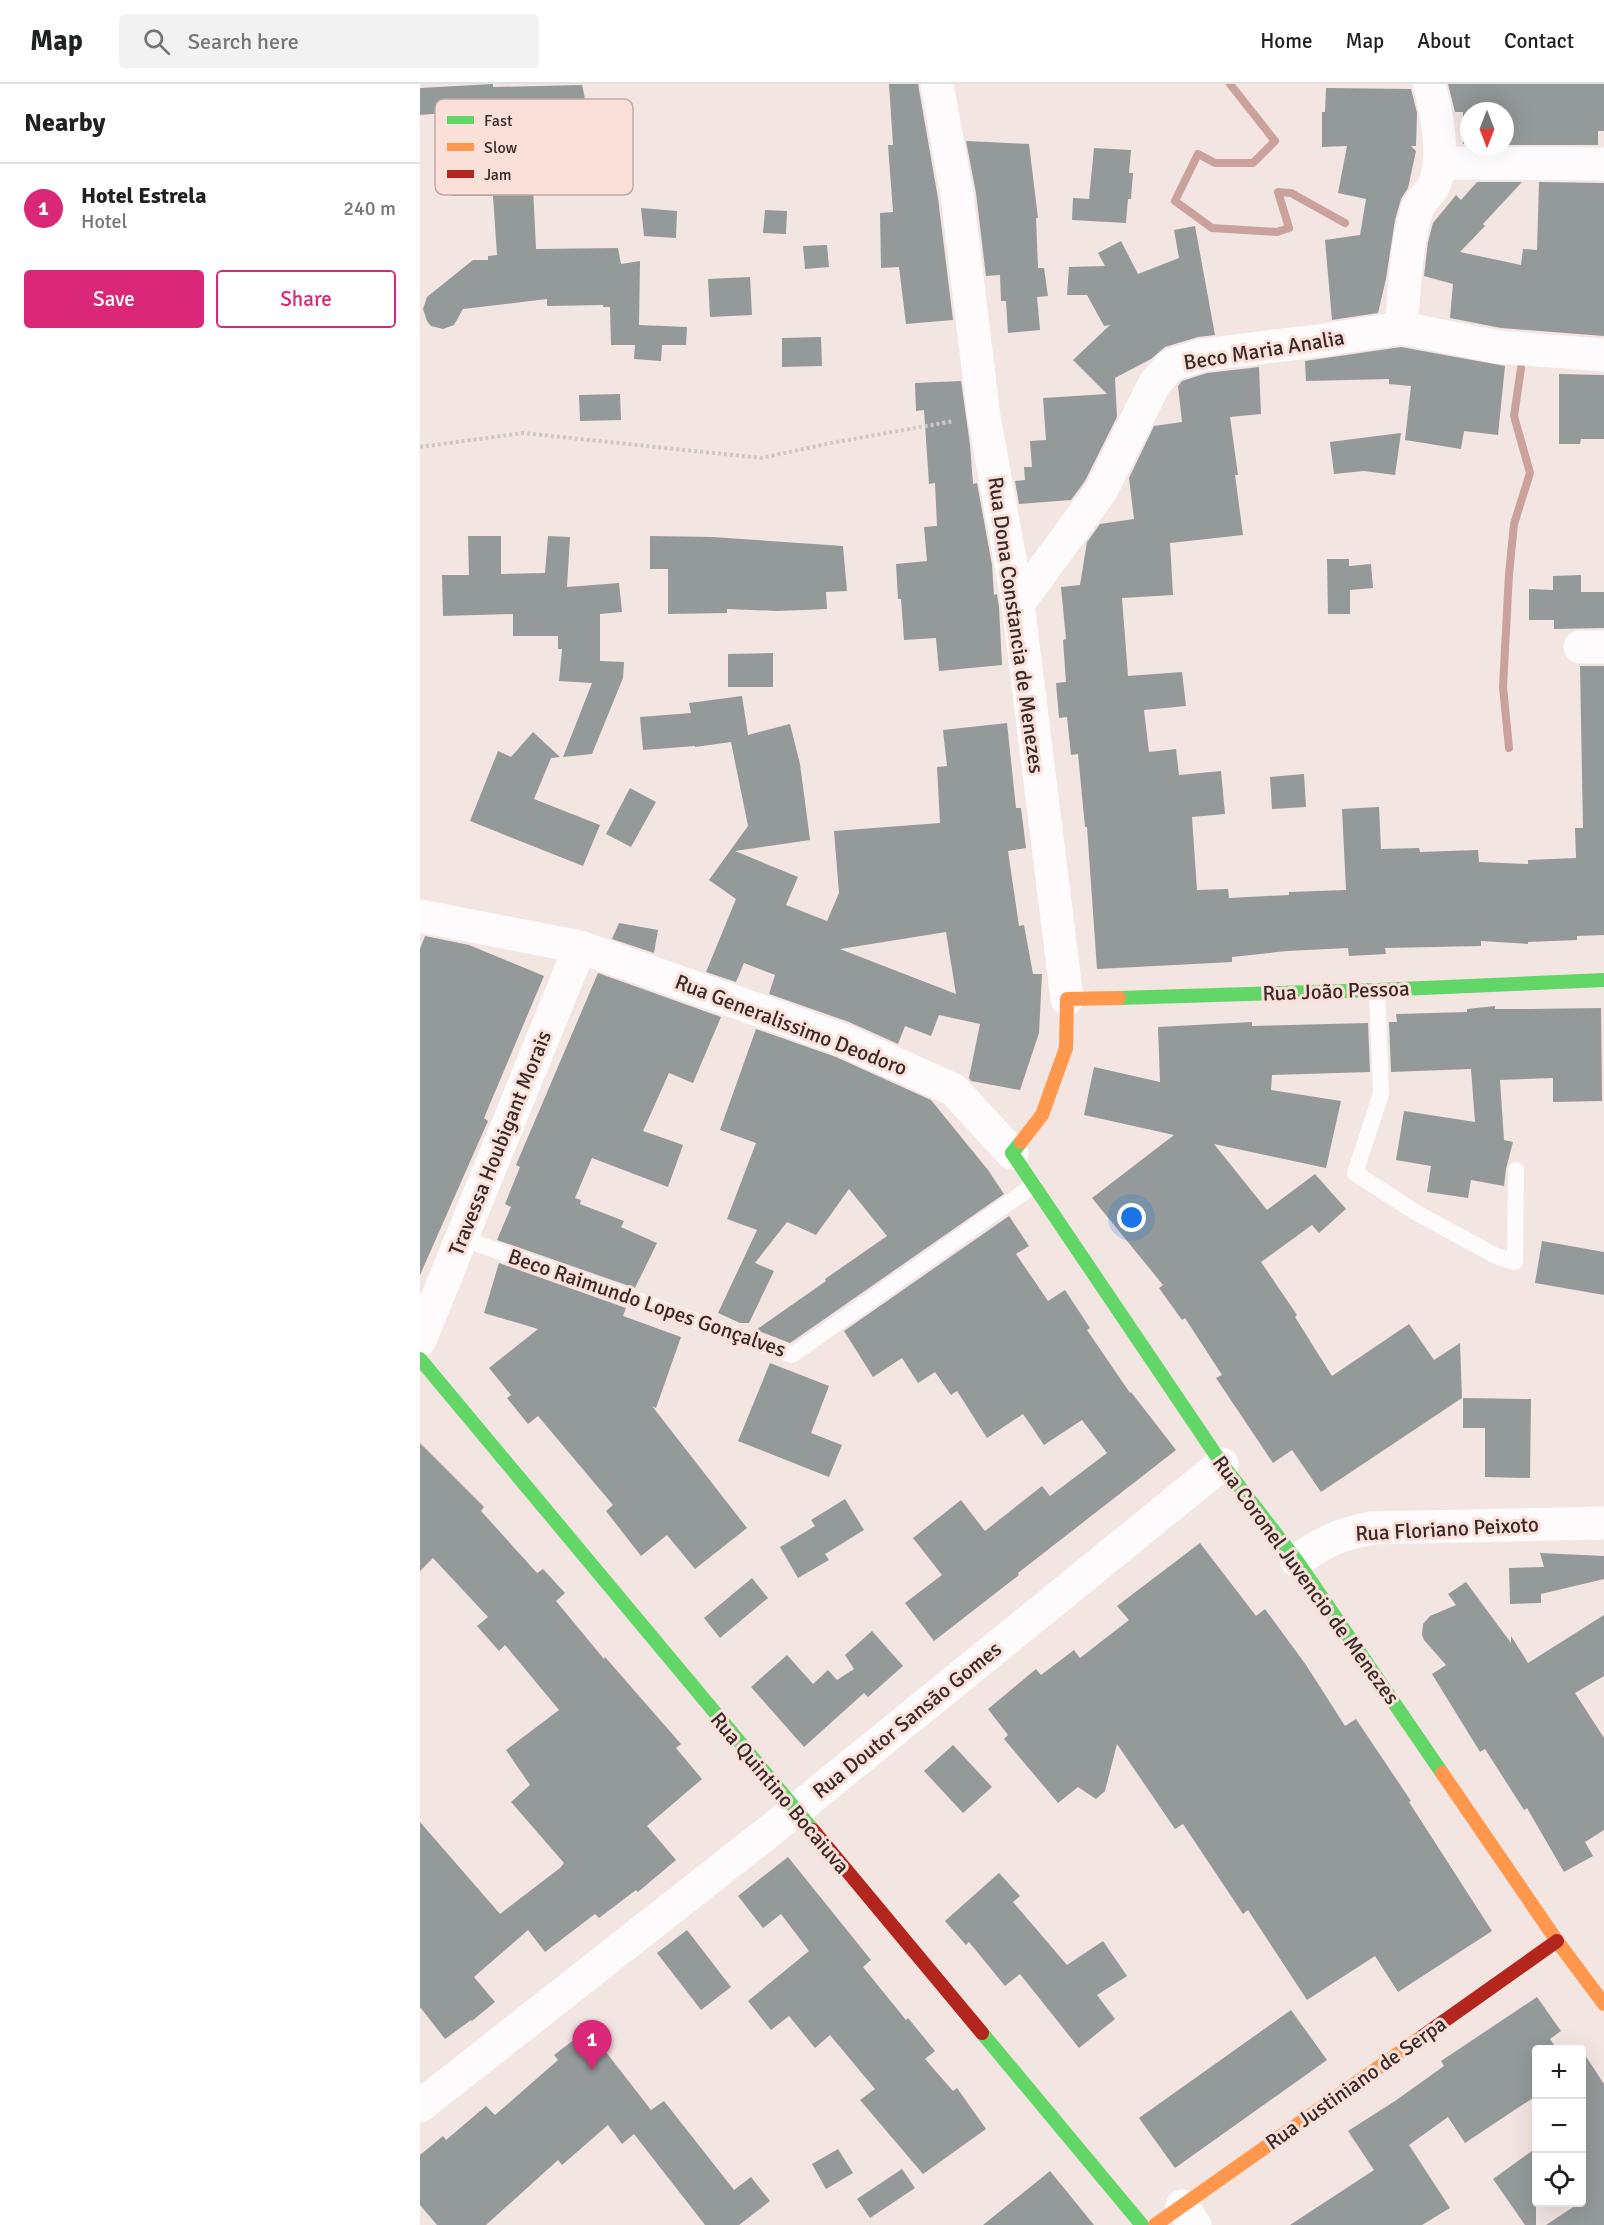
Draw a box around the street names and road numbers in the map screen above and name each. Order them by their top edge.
street label: Beco Maria Analia [1182,324,1346,376]
street label: Rua Dona Constancia de Menezes [982,475,1050,775]
street label: Rua Generalissimo Deodoro [671,969,911,1081]
street label: Rua João Pessoa [1262,975,1410,1007]
street label: Travessa Houbigant Morais [443,1027,557,1259]
street label: Beco Raimundo Lopes Gonçalves [505,1243,789,1363]
street label: Rua Coronel Juvencio de Menezes [1207,1450,1405,1710]
street label: Rua Floriano Peixoto [1355,1511,1539,1547]
street label: Rua Doutor Sansão Gomes [807,1636,1007,1804]
street label: Rua Quintino Bocaiuva [705,1707,855,1879]
street label: Rua Justiniano de Serpa [1261,2011,1451,2155]

